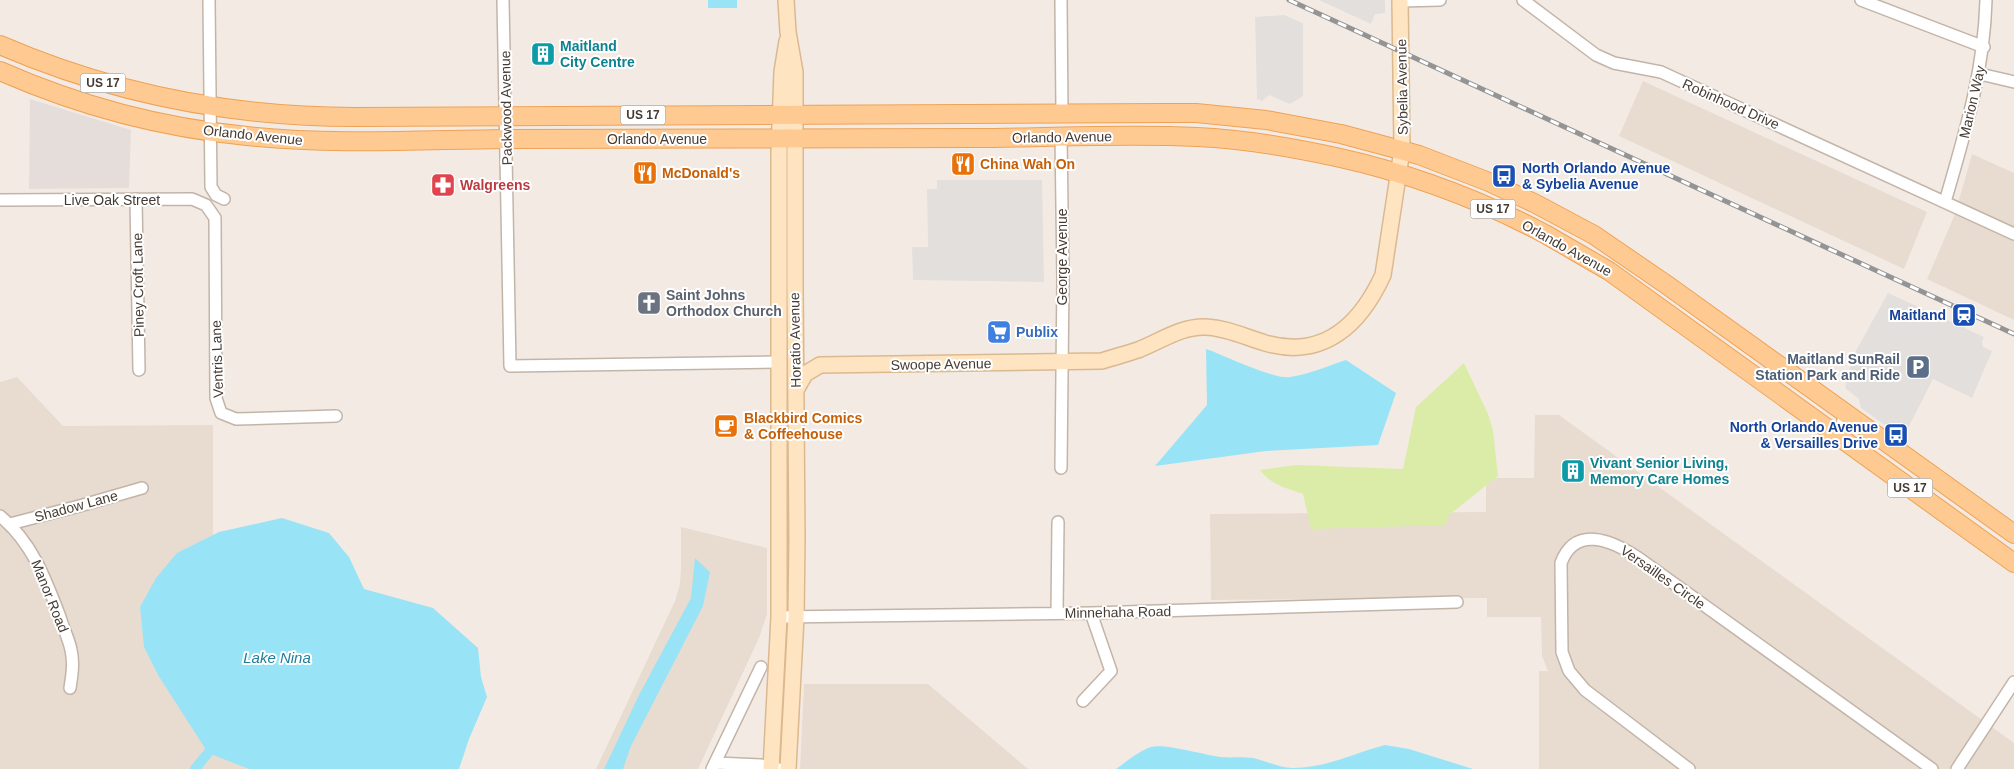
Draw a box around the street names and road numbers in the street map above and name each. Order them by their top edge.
street label: Sybelia Avenue [1393,39,1411,135]
street label: Packwood Avenue [497,50,515,166]
street label: Marion Way [1956,64,1988,140]
road number: US 17 [80,74,126,92]
street label: Robinhood Drive [1680,75,1782,133]
road number: US 17 [620,106,666,124]
street label: Orlando Avenue [202,122,304,148]
street label: Orlando Avenue [1012,128,1112,146]
street label: Orlando Avenue [607,131,707,147]
street label: Live Oak Street [64,192,160,208]
road number: US 17 [1470,200,1516,218]
street label: George Avenue [1054,208,1070,306]
street label: Orlando Avenue [1519,217,1615,279]
street label: Piney Croft Lane [129,233,147,337]
street label: Horatio Avenue [786,292,804,388]
street label: Ventris Lane [208,320,226,398]
street label: Swoope Avenue [890,355,992,373]
road number: US 17 [1888,478,1932,498]
street label: Shadow Lane [33,487,120,525]
street label: Versailles Circle [1618,542,1709,612]
street label: Manor Road [28,557,72,635]
street label: Minnehaha Road [1065,603,1171,621]

